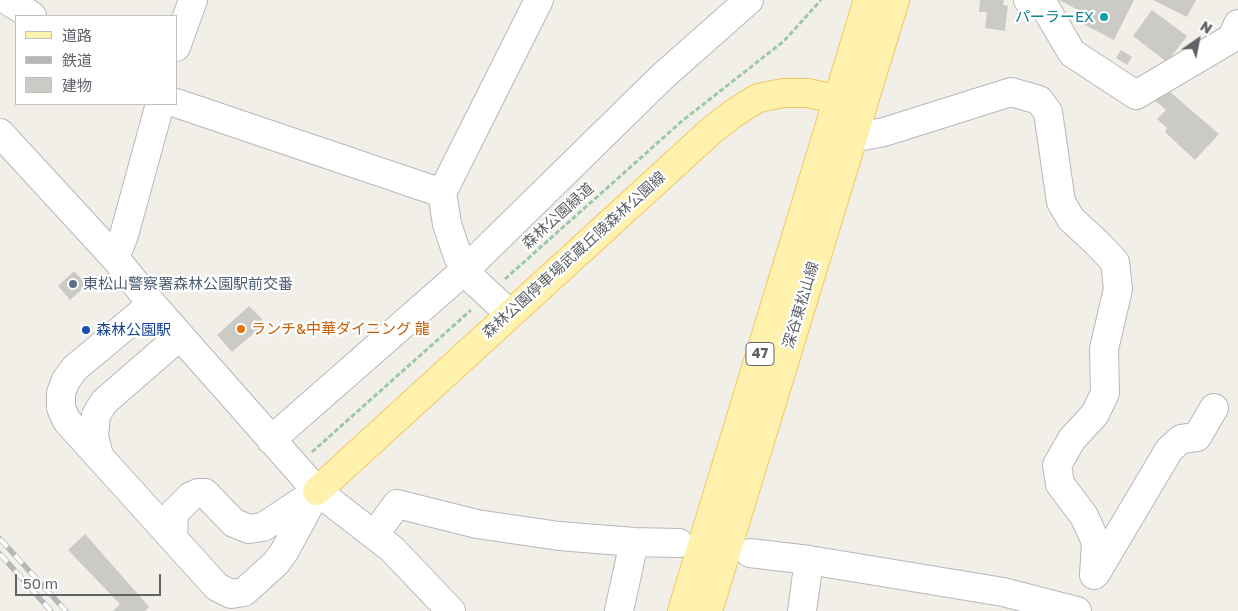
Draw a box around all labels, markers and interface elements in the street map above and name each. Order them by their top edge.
place label: パーラーEX [1015,8,1094,26]
marker: パーラーEX [1098,11,1110,23]
legend [15,15,178,105]
north arrow [1173,15,1223,65]
text: N [1197,17,1216,37]
text: 道路 [62,26,92,44]
text: 鉄道 [62,51,92,69]
text: 建物 [62,76,92,94]
street label: 森林公園停車場武蔵丘陵森林公園線 [479,168,669,342]
street label: 森林公園緑道 [519,179,597,253]
street label: 深谷東松山線 [779,259,823,351]
place label: 東松山警察署森林公園駅前交番 [83,275,293,293]
marker: 東松山警察署森林公園駅前交番 [67,278,79,290]
place label: ランチ&中華ダイニング 龍 [251,320,430,338]
place label: 森林公園駅 [96,321,171,339]
marker: ランチ&中華ダイニング 龍 [235,323,247,335]
marker: 森林公園駅 [80,324,92,336]
road number: 47 [746,342,774,366]
scale bar [18,564,164,596]
text: 50 m [23,574,58,592]

